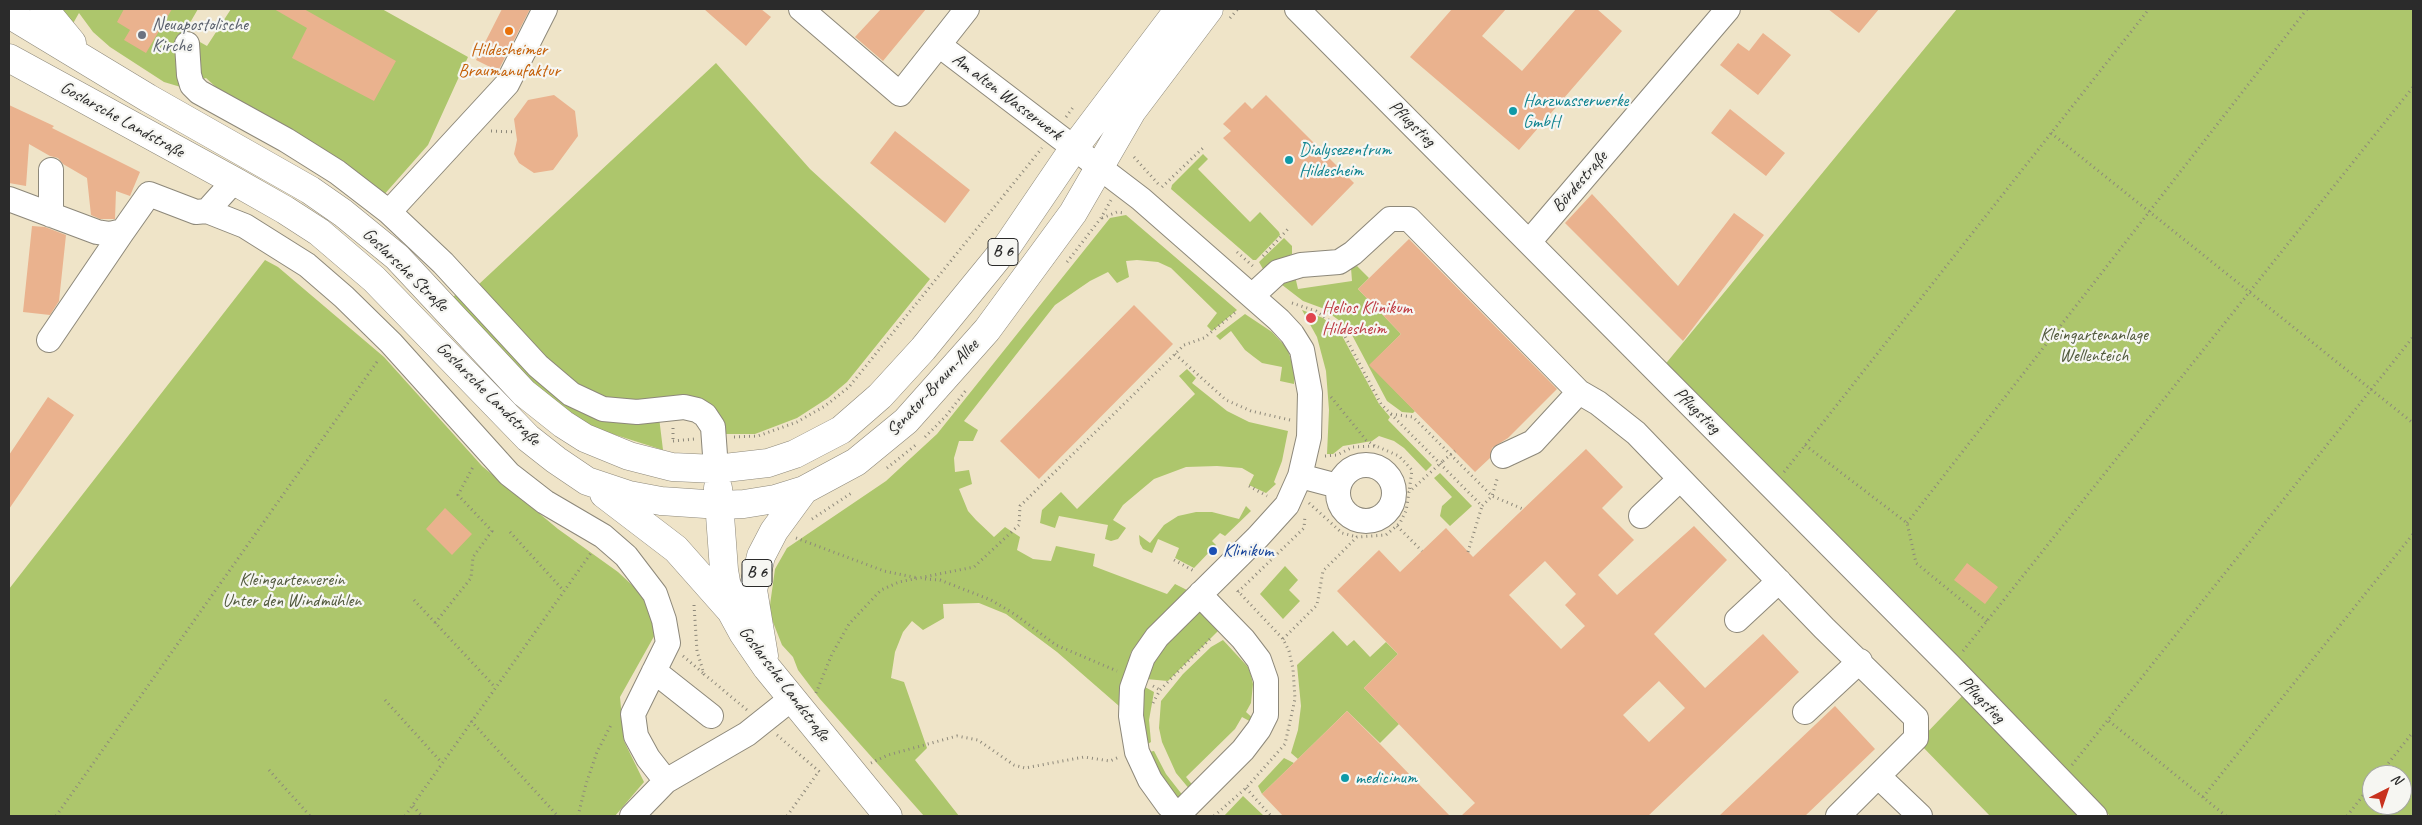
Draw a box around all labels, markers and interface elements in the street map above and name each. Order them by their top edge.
place label: Neuapostolische Kirche [152,14,248,56]
marker: Hildesheimer Braumanufaktur [503,25,515,37]
marker: Neuapostolische Kirche [136,29,148,41]
place label: Hildesheimer Braumanufaktur [458,39,560,82]
street label: Am alten Wasserwerk [948,49,1066,145]
street label: Goslarsche Landstraße [56,77,188,163]
place label: Harzwasserwerke GmbH [1523,90,1628,132]
street label: Pflugstieg [1384,96,1440,152]
marker: Harzwasserwerke GmbH [1507,105,1519,117]
place label: Dialysezentrum Hildesheim [1299,139,1391,182]
street label: Bördestraße [1548,147,1612,217]
marker: Dialysezentrum Hildesheim [1283,154,1295,166]
street label: Goslarsche Straße [357,224,453,316]
road number: B 6 [988,238,1018,266]
place label: Helios Klinikum Hildesheim [1322,297,1412,340]
marker: Helios Klinikum Hildesheim [1304,311,1318,325]
park label: Kleingartenanlage Wellenteich [2040,324,2148,366]
street label: Senator-Braun-Allee [882,335,984,441]
street label: Goslarsche Landstraße [431,337,545,451]
street label: Pflugstieg [1669,383,1725,439]
place label: Klinikum [1223,540,1273,562]
marker: Klinikum [1207,545,1219,557]
road number: B 6 [742,560,772,586]
park label: Kleingartenverein Unter den Windmühlen [223,569,361,612]
street label: Goslarsche Landstraße [734,622,834,746]
street label: Pflugstieg [1954,672,2010,728]
north arrow [2362,765,2412,815]
place label: medicinum [1355,767,1417,789]
text: N [2388,770,2405,788]
marker: medicinum [1339,772,1351,784]

